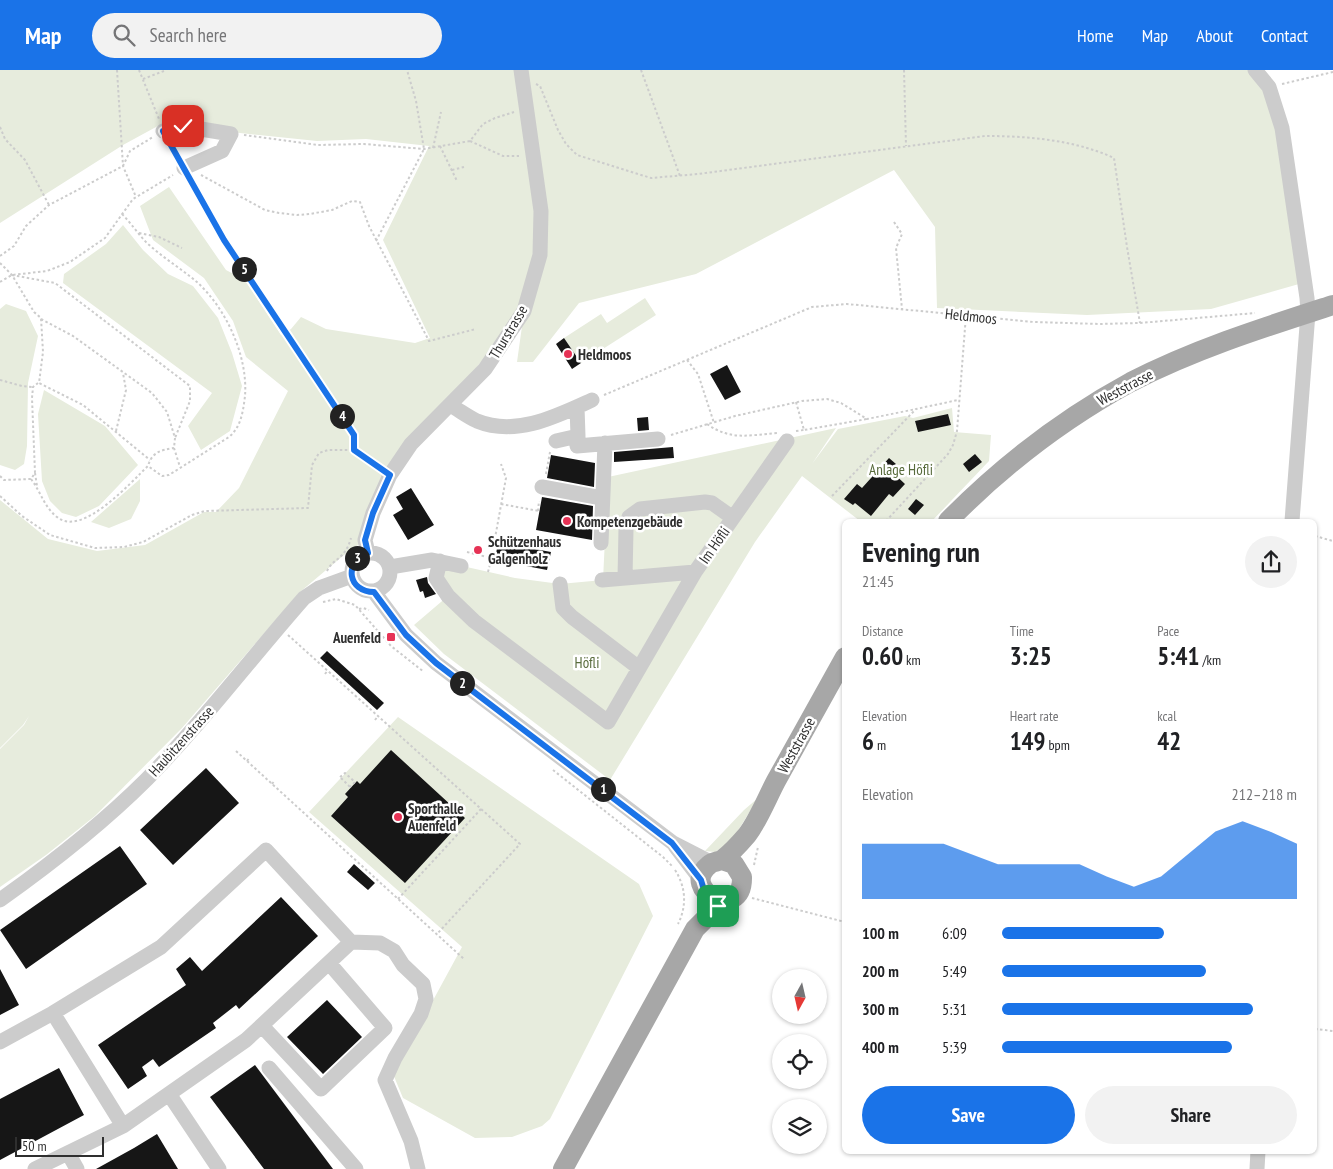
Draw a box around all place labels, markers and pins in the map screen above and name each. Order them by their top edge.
pin [162,105,204,147]
pin: 5 [232,256,256,282]
place label: Heldmoos [578,345,631,364]
marker: Heldmoos [562,348,574,360]
pin: 4 [330,404,354,428]
place label: Kompetenzgebäude [577,512,683,531]
marker: Kompetenzgebäude [561,515,573,527]
place label: Schützenhaus Galgenholz [488,532,561,568]
marker: Schützenhaus Galgenholz [472,544,484,556]
pin: 3 [344,546,370,570]
place label: Auenfeld [332,628,381,647]
marker: Auenfeld [385,631,397,643]
pin: 2 [450,670,474,696]
pin: 1 [590,776,616,802]
place label: Sporthalle Auenfeld [407,799,464,835]
marker: Sporthalle Auenfeld [392,811,404,823]
pin [697,885,739,927]

